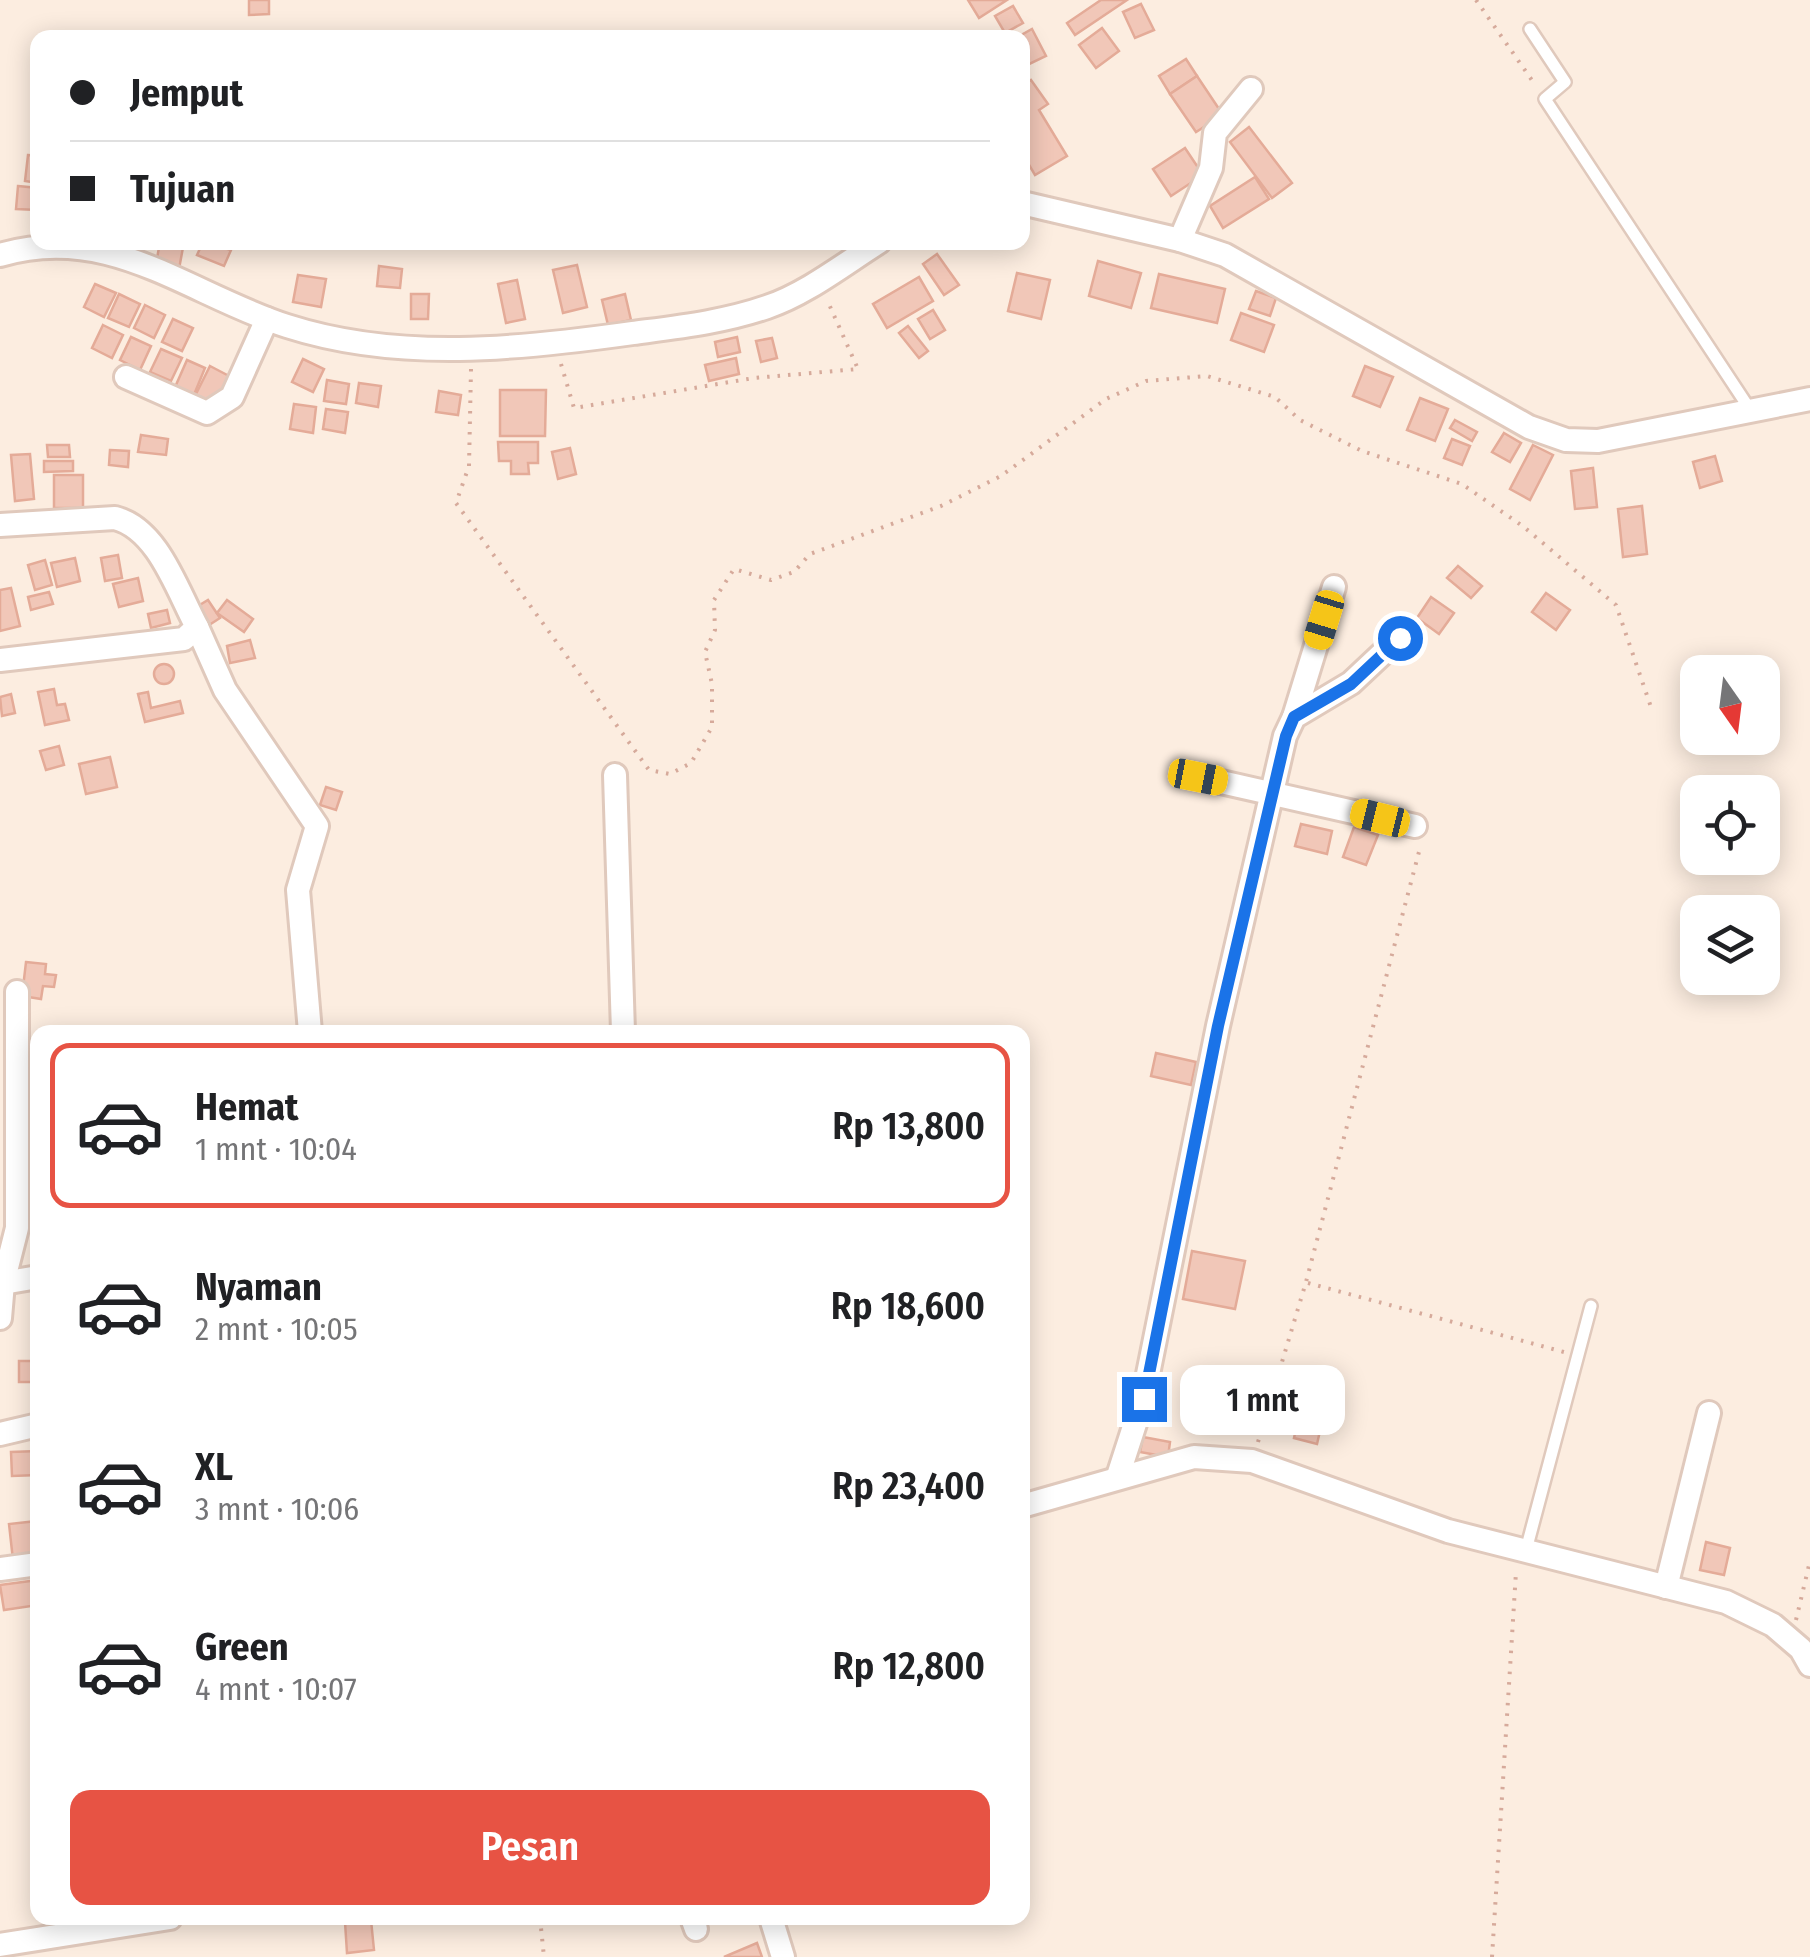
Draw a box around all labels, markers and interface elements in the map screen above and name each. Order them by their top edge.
text: Jemput [130,70,243,116]
text: Tujuan [130,166,235,212]
car [1301,587,1347,653]
route start [1378,616,1423,661]
north arrow [1680,655,1780,755]
map controls [1680,655,1780,995]
car [1166,757,1230,797]
button: locate [1680,775,1780,875]
car [1347,796,1413,840]
button: layers [1680,895,1780,995]
icon: car [75,1081,165,1171]
text: Hemat [195,1084,298,1130]
text: Rp 13,800 [832,1103,985,1149]
text: 1 mnt · 10:04 [195,1130,357,1168]
icon: car [75,1261,165,1351]
text: Nyaman [195,1264,322,1310]
text: Rp 18,600 [831,1283,985,1329]
text: 2 mnt · 10:05 [195,1310,358,1348]
callout: 1 mnt [1179,1364,1344,1434]
route end [1122,1377,1167,1422]
text: 1 mnt [1226,1381,1299,1419]
icon: car [75,1441,165,1531]
text: XL [195,1444,233,1490]
text: Rp 23,400 [832,1463,985,1509]
text: 3 mnt · 10:06 [195,1490,359,1528]
icon: car [75,1621,165,1711]
text: Green [195,1624,289,1670]
text: Rp 12,800 [833,1643,985,1689]
text: 4 mnt · 10:07 [195,1670,357,1708]
button: Pesan [70,1790,990,1905]

